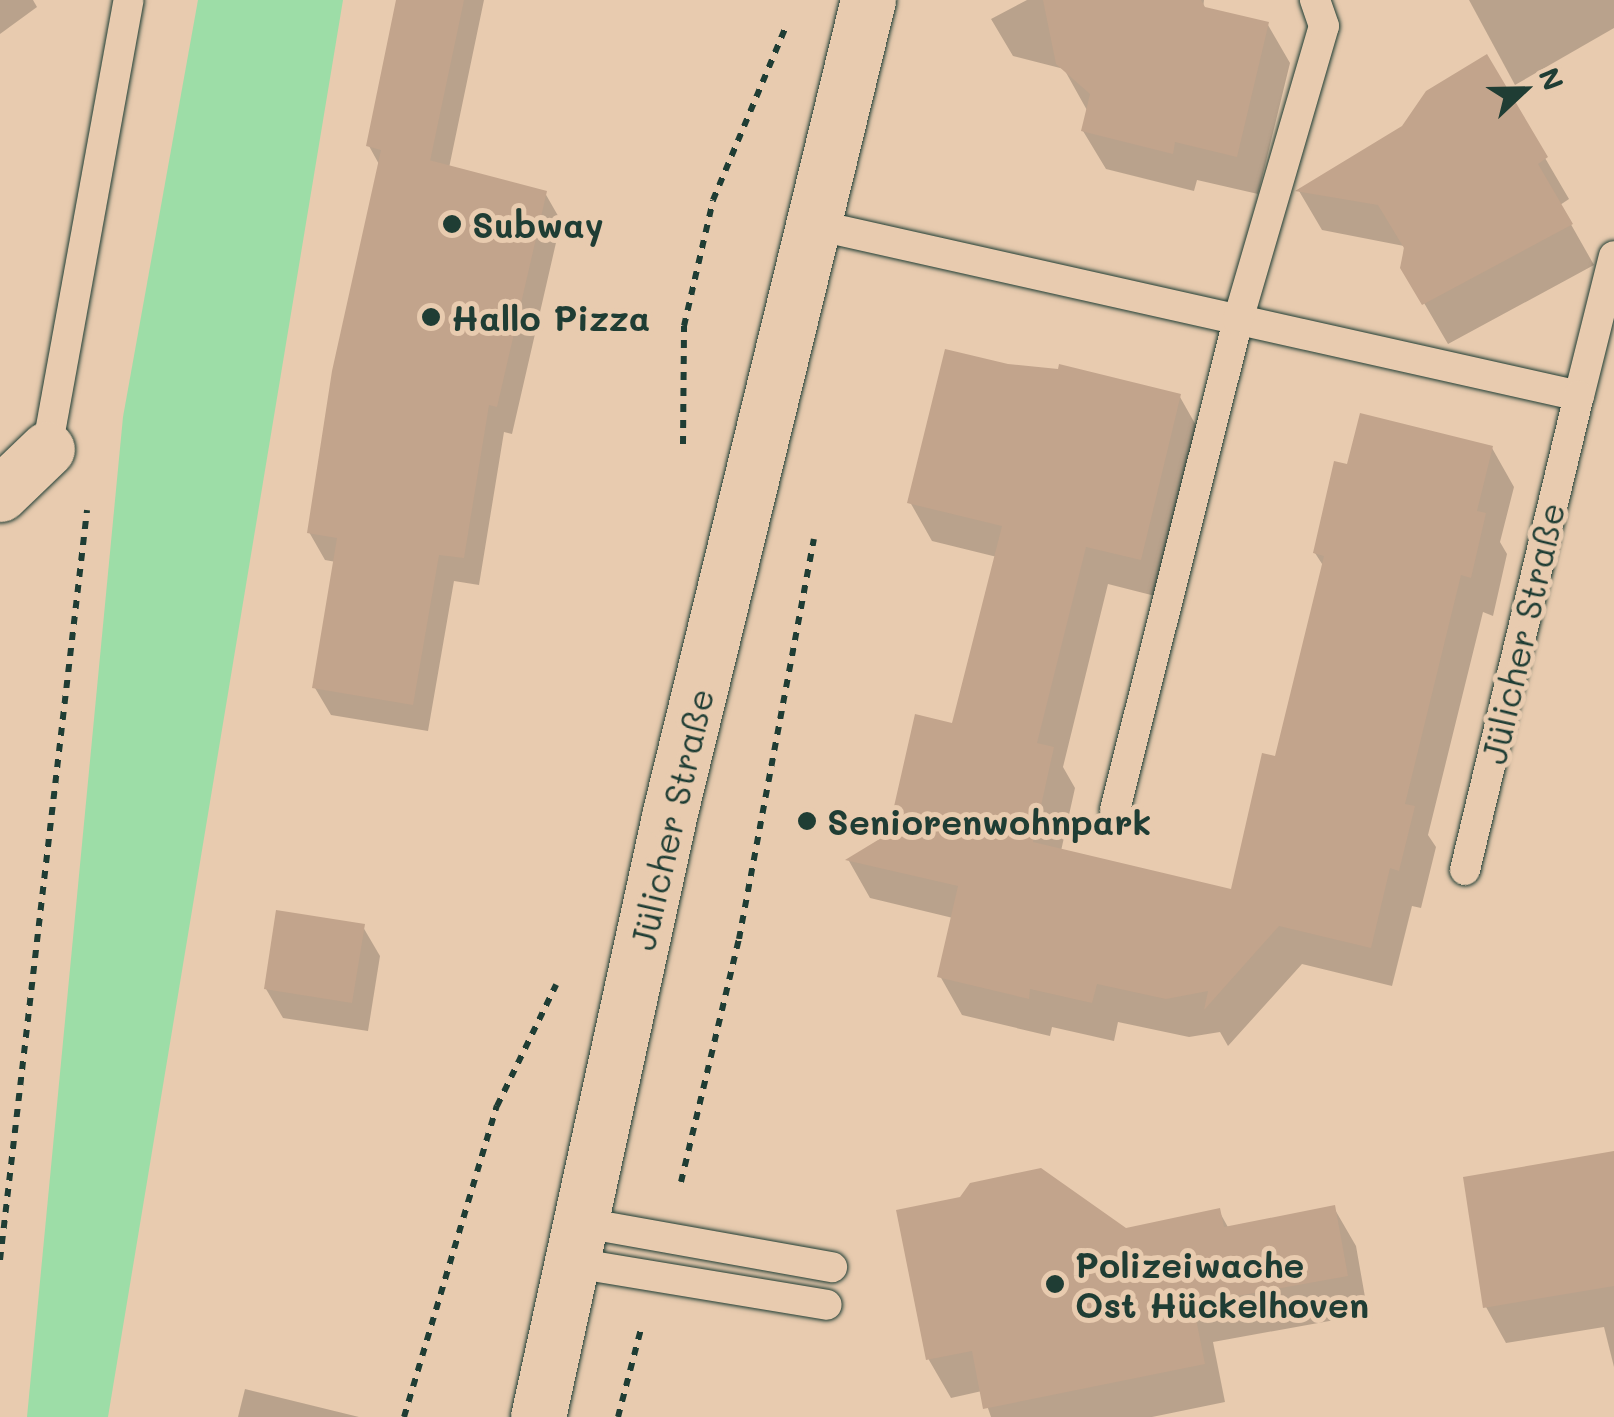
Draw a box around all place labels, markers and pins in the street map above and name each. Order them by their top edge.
place label: Subway [472,203,604,245]
marker: Subway [441,213,463,235]
place label: Hallo Pizza [451,296,650,338]
marker: Hallo Pizza [420,306,442,328]
place label: Seniorenwohnpark [827,800,1151,842]
marker: Seniorenwohnpark [796,810,818,832]
place label: Polizeiwache Ost Hückelhoven [1075,1243,1369,1325]
marker: Polizeiwache Ost Hückelhoven [1044,1273,1066,1295]

